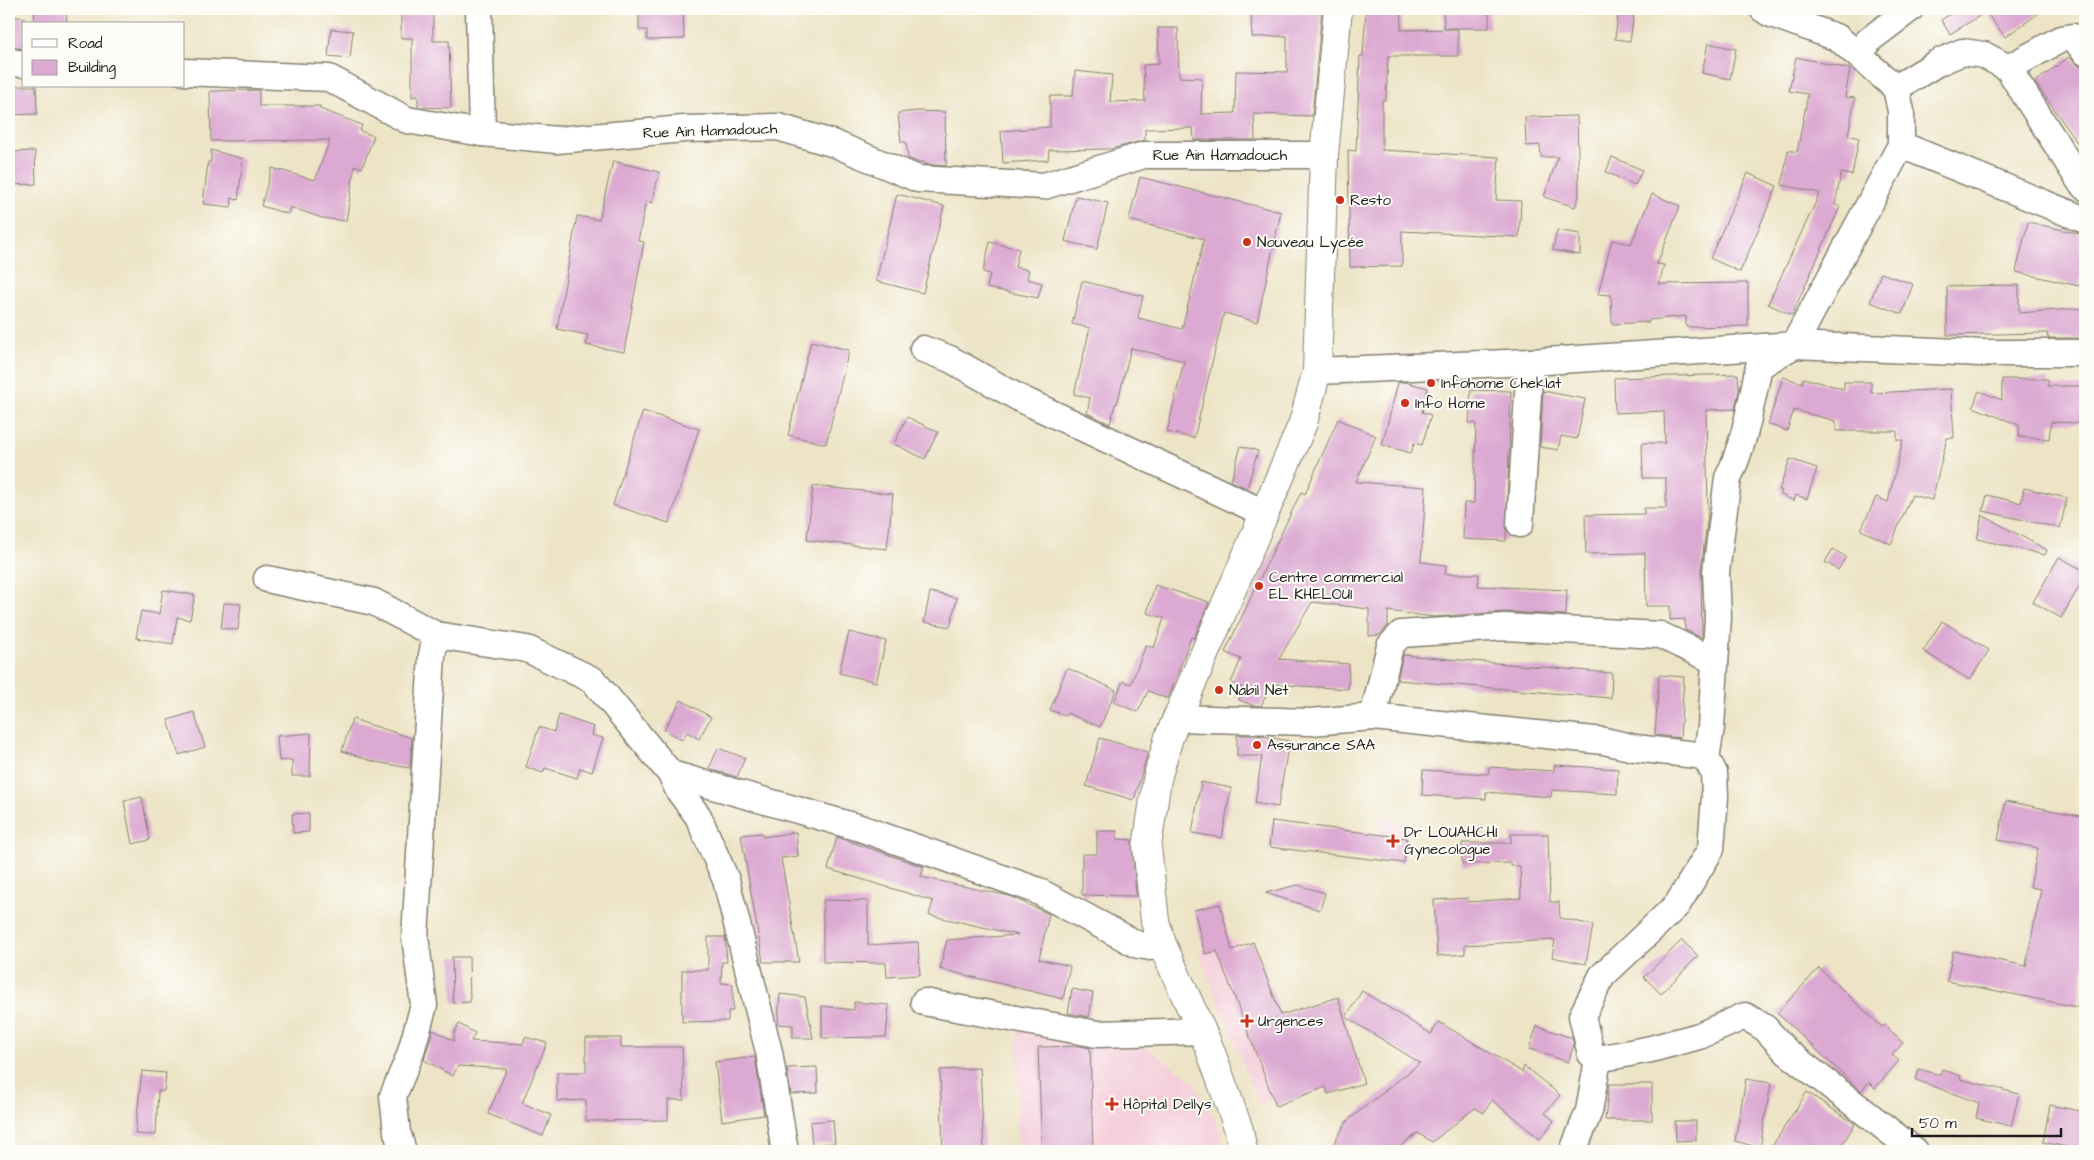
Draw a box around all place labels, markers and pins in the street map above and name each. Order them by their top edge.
place label: Resto [1350,190,1391,211]
marker: Resto [1334,194,1346,206]
place label: Nouveau Lycée [1257,232,1364,254]
marker: Nouveau Lycée [1241,236,1253,248]
place label: Infohome Cheklat [1441,373,1561,394]
marker: Infohome Cheklat [1425,377,1437,389]
place label: Info Home [1415,393,1485,414]
marker: Info Home [1399,397,1411,409]
place label: Centre commercial EL KHELOUI [1269,567,1403,605]
marker: Centre commercial EL KHELOUI [1253,580,1265,592]
place label: Nabil Net [1229,680,1289,701]
marker: Nabil Net [1213,684,1225,696]
place label: Assurance SAA [1267,735,1376,756]
marker: Assurance SAA [1251,739,1263,751]
place label: Dr LOUAHCHI Gynecologue [1404,822,1498,861]
marker: Dr LOUAHCHI Gynecologue [1386,834,1400,848]
place label: Urgences [1258,1011,1324,1033]
marker: Urgences [1240,1014,1254,1028]
place label: Hôpital Dellys [1123,1094,1212,1116]
marker: Hôpital Dellys [1105,1097,1119,1111]

